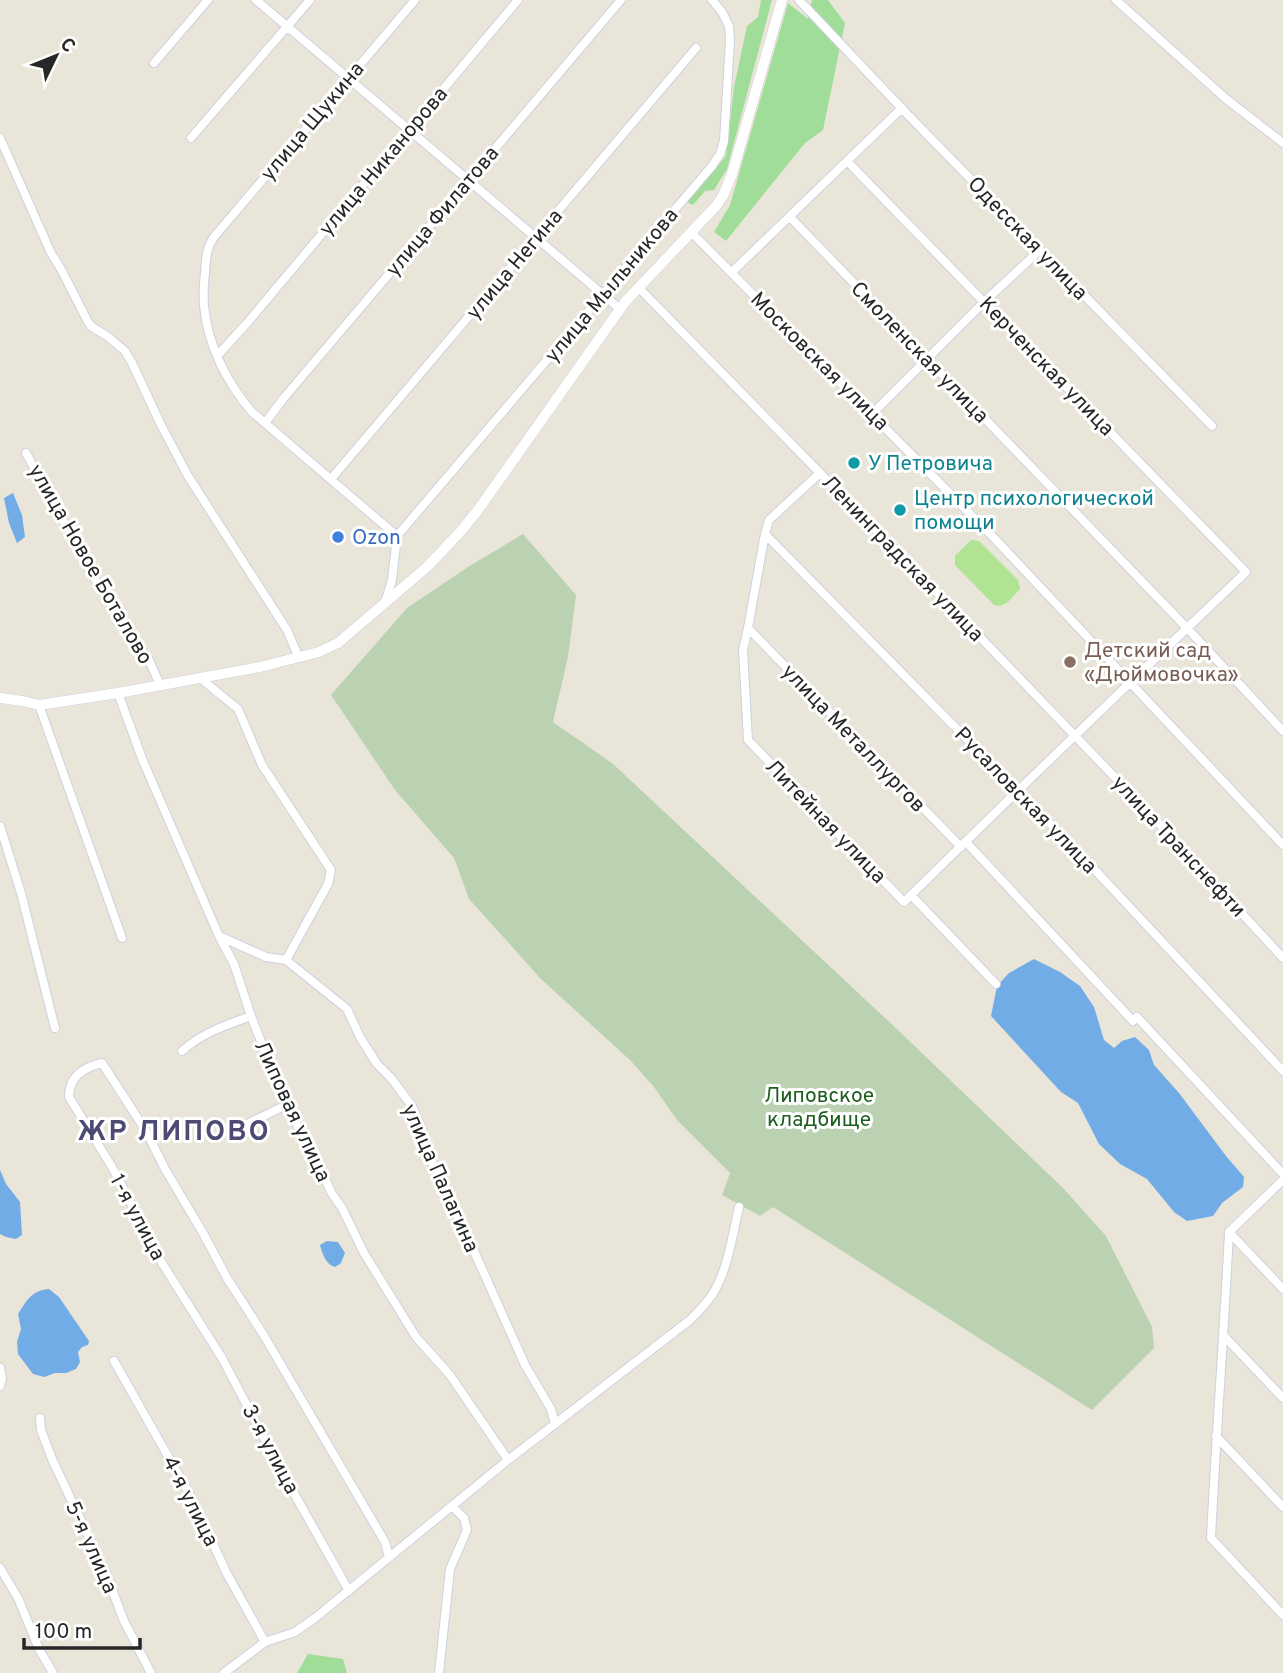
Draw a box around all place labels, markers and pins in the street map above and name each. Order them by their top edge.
place label: У Петровича [868,451,993,478]
marker: У Петровича [846,455,862,471]
place label: Центр психологической помощи [914,486,1154,537]
marker: Центр психологической помощи [892,502,908,518]
place label: Ozon [352,525,401,552]
marker: Ozon [330,529,346,545]
place label: Детский сад «Дюймовочка» [1084,638,1239,689]
marker: Детский сад «Дюймовочка» [1062,654,1078,670]

